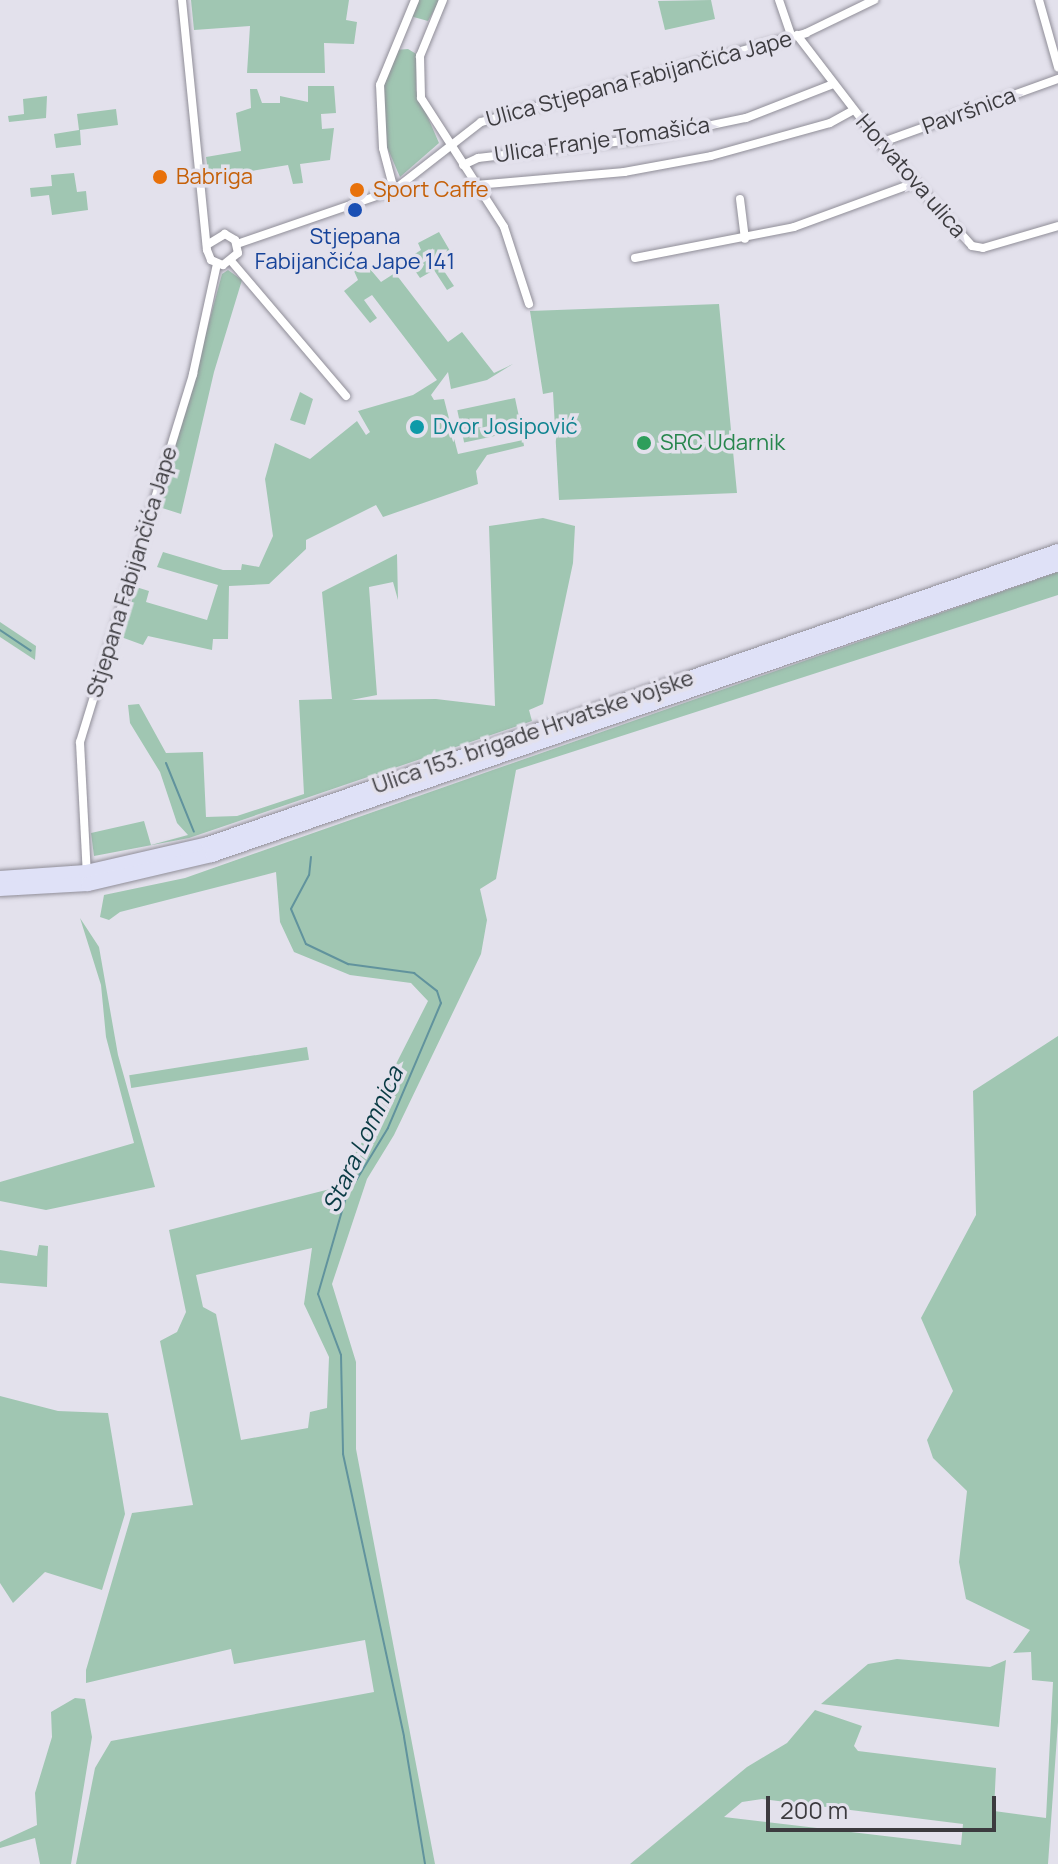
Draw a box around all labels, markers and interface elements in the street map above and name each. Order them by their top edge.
street label: Ulica Stjepana Fabijančića Jape [483,25,795,133]
street label: Pavršnica [919,82,1019,140]
street label: Horvatova ulica [850,109,972,243]
street label: Ulica Franje Tomašića [493,112,711,168]
place label: Babriga [176,164,253,190]
marker: Babriga [151,168,169,186]
place label: Sport Caffe [373,177,489,203]
marker: Sport Caffe [348,181,366,199]
marker: Stjepana Fabijančića Jape 141 [346,201,364,219]
place label: Stjepana Fabijančića Jape 141 [255,223,455,274]
place label: Dvor Josipović [433,414,578,440]
marker: Dvor Josipović [408,418,426,436]
place label: SRC Udarnik [660,430,785,456]
marker: SRC Udarnik [635,434,653,452]
street label: Stjepana Fabijančića Jape [81,443,183,701]
street label: Ulica 153. brigade Hrvatske vojske [369,665,697,799]
water label: Stara Lomnica [316,1062,408,1216]
scale bar [770,1780,1000,1830]
text: 200 m [780,1793,848,1826]

